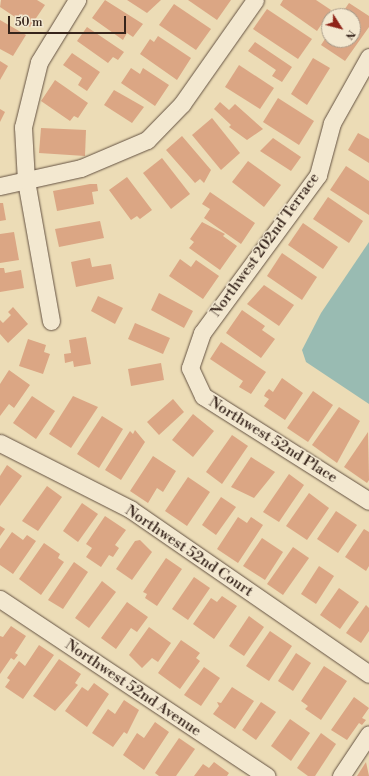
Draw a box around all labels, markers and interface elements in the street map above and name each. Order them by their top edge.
scale bar [10,8,128,34]
north arrow [321,8,361,48]
text: 50 m [15,15,43,30]
text: N [342,27,358,42]
street label: Northwest 202nd Terrace [207,169,323,321]
street label: Northwest 52nd Place [205,393,341,487]
street label: Northwest 52nd Court [122,501,256,601]
street label: Northwest 52nd Avenue [61,636,205,740]

